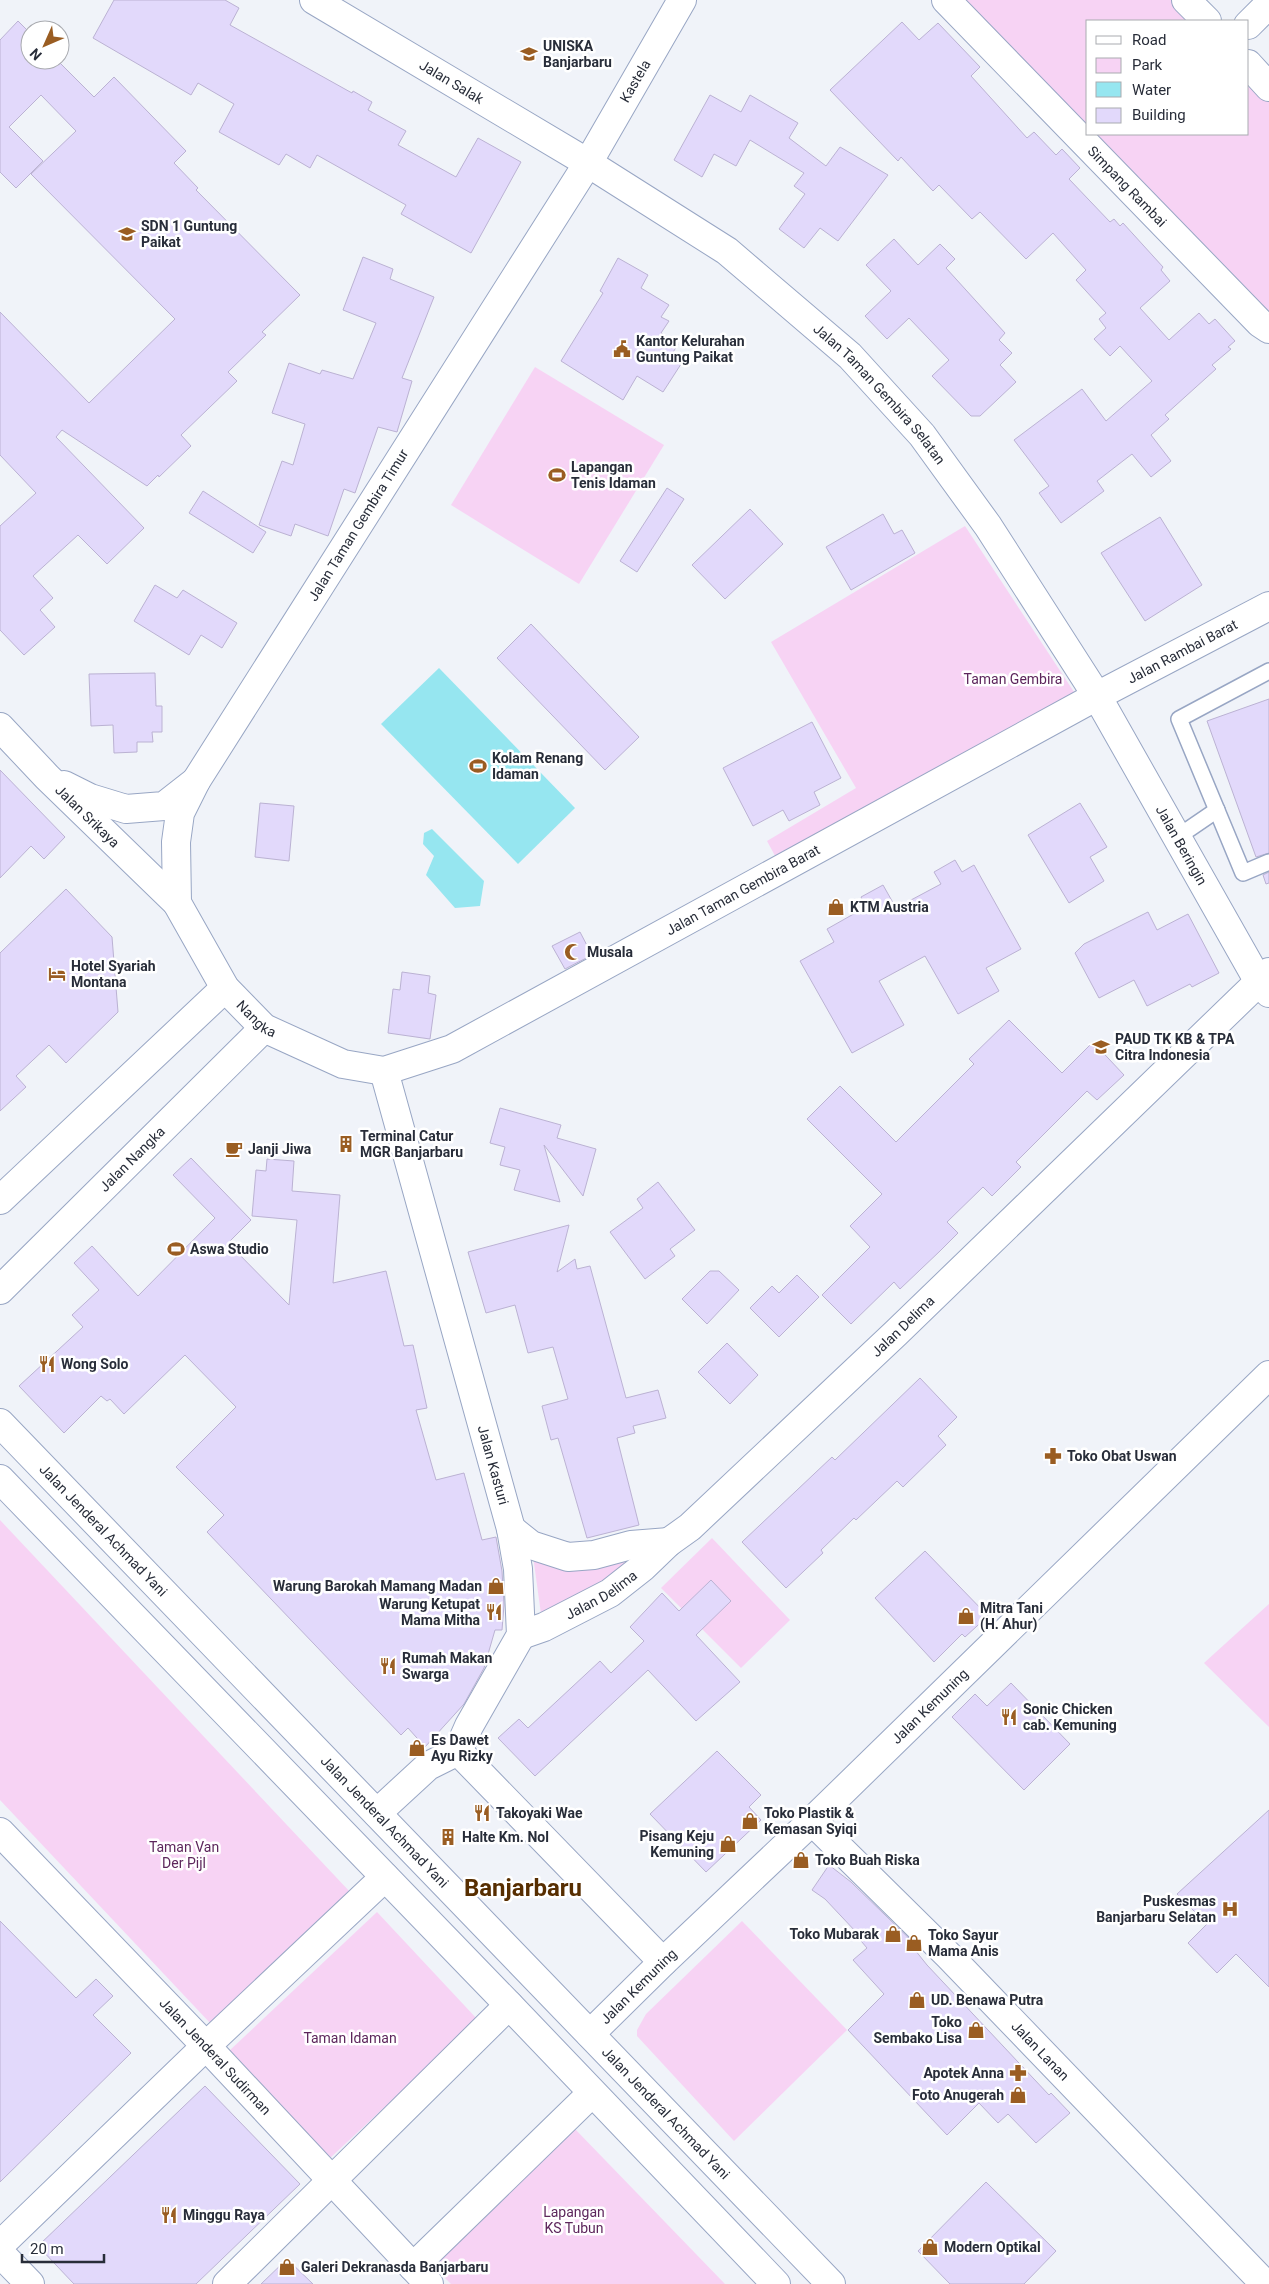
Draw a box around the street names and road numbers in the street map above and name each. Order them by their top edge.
street label: Jalan Salak [417,57,487,107]
street label: Kastela [616,57,654,105]
street label: Simpang Rambai [1085,143,1170,230]
street label: Jalan Taman Gembira Selatan [810,320,949,467]
street label: Jalan Taman Gembira Timur [305,446,412,604]
street label: Jalan Rambai Barat [1125,616,1240,687]
street label: Jalan Srikaya [52,782,123,851]
street label: Jalan Beringin [1153,803,1210,888]
street label: Jalan Taman Gembira Barat [663,841,823,938]
street label: Nangka [233,997,279,1040]
street label: Jalan Nangka [96,1123,168,1195]
street label: Jalan Delima [868,1292,938,1360]
street label: Jalan Kasturi [475,1424,512,1507]
street label: Jalan Jenderal Achmad Yani [36,1461,171,1599]
street label: Jalan Delima [563,1567,640,1623]
street label: Jalan Kemuning [888,1665,971,1747]
street label: Jalan Jenderal Achmad Yani [318,1752,452,1891]
street label: Jalan Kemuning [597,1945,680,2027]
street label: Jalan Jenderal Sudirman [156,1995,274,2118]
street label: Jalan Lanan [1008,2018,1072,2084]
street label: Jalan Jenderal Achmad Yani [599,2044,733,2182]

